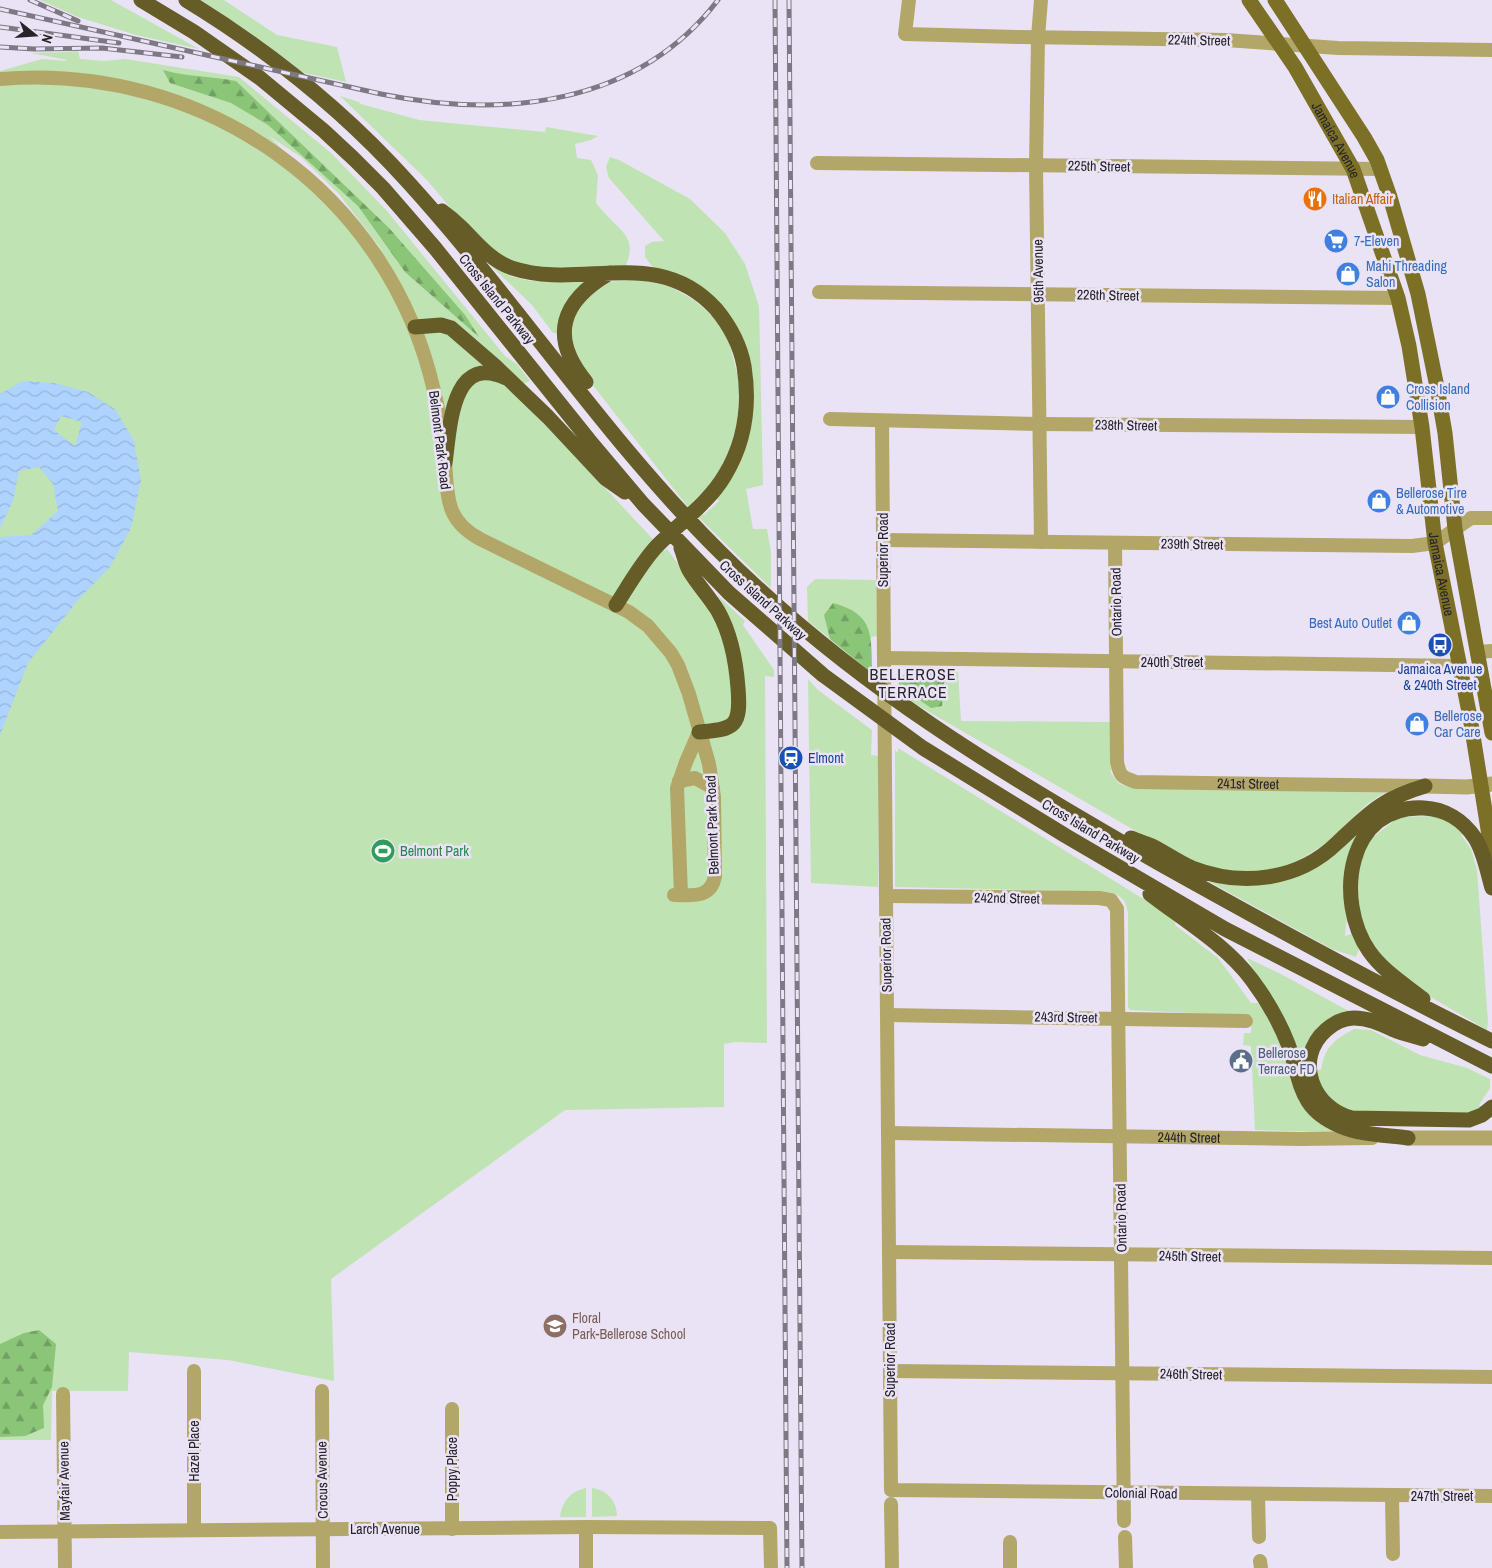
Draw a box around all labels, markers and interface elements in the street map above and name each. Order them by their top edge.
north arrow [10,10,60,60]
street label: 224th Street [1168,30,1230,50]
text: N [38,32,57,45]
street label: Jamaica Avenue [1308,98,1364,180]
street label: 225th Street [1068,156,1130,176]
restaurant icon: Italian Affair [1302,186,1328,212]
place label: Italian Affair [1332,190,1393,208]
supermarket icon: 7-Eleven [1323,228,1349,254]
place label: 7-Eleven [1354,232,1399,250]
street label: 95th Avenue [1028,239,1048,303]
street label: Cross Island Parkway [455,250,539,348]
place label: Mahi Threading Salon [1366,257,1447,291]
shop icon: Mahi Threading Salon [1335,261,1361,287]
street label: 226th Street [1077,285,1139,305]
place label: Cross Island Collision [1406,380,1470,414]
shop icon: Cross Island Collision [1375,384,1401,410]
street label: Belmont Park Road [425,390,455,490]
street label: 238th Street [1095,415,1157,435]
place label: Bellerose Tire & Automotive [1396,484,1467,518]
shop icon: Bellerose Tire & Automotive [1366,488,1392,514]
street label: Superior Road [874,513,892,587]
street label: Jamaica Avenue [1425,531,1458,617]
street label: 239th Street [1161,534,1223,554]
street label: Cross Island Parkway [716,556,810,644]
street label: Ontario Road [1106,567,1126,637]
shop icon: Best Auto Outlet [1396,610,1422,636]
place label: Best Auto Outlet [1309,614,1392,632]
bus stop icon: Jamaica Avenue & 240th Street [1427,632,1453,658]
street label: 240th Street [1141,653,1203,671]
place label: Jamaica Avenue & 240th Street [1398,660,1482,694]
district label: BELLEROSE TERRACE [869,663,957,703]
place label: Bellerose Car Care [1434,707,1482,741]
shop icon: Bellerose Car Care [1404,711,1430,737]
station icon: Elmont [778,745,804,771]
place label: Elmont [808,749,844,767]
street label: 241st Street [1217,774,1279,793]
street label: Belmont Park Road [701,775,723,875]
street label: Cross Island Parkway [1039,795,1143,867]
sports icon: Belmont Park [370,838,396,864]
place label: Belmont Park [400,842,469,860]
street label: 242nd Street [974,888,1040,908]
street label: Superior Road [876,918,896,992]
street label: 243rd Street [1034,1007,1098,1027]
place label: Bellerose Terrace FD [1258,1044,1315,1078]
public building icon: Bellerose Terrace FD [1228,1048,1254,1074]
street label: 244th Street [1158,1128,1220,1147]
street label: Ontario Road [1111,1183,1131,1253]
street label: 245th Street [1159,1246,1221,1266]
place label: Floral Park-Bellerose School [572,1309,686,1343]
school or university icon: Floral Park-Bellerose School [542,1313,568,1339]
street label: Superior Road [881,1323,899,1397]
street label: 246th Street [1160,1364,1222,1384]
street label: Hazel Place [185,1420,203,1482]
street label: Poppy Place [443,1437,461,1501]
street label: Mayfair Avenue [54,1441,74,1521]
street label: Crocus Avenue [312,1441,332,1519]
street label: Colonial Road [1104,1483,1178,1503]
street label: 247th Street [1411,1487,1473,1505]
street label: Larch Avenue [350,1520,420,1538]

